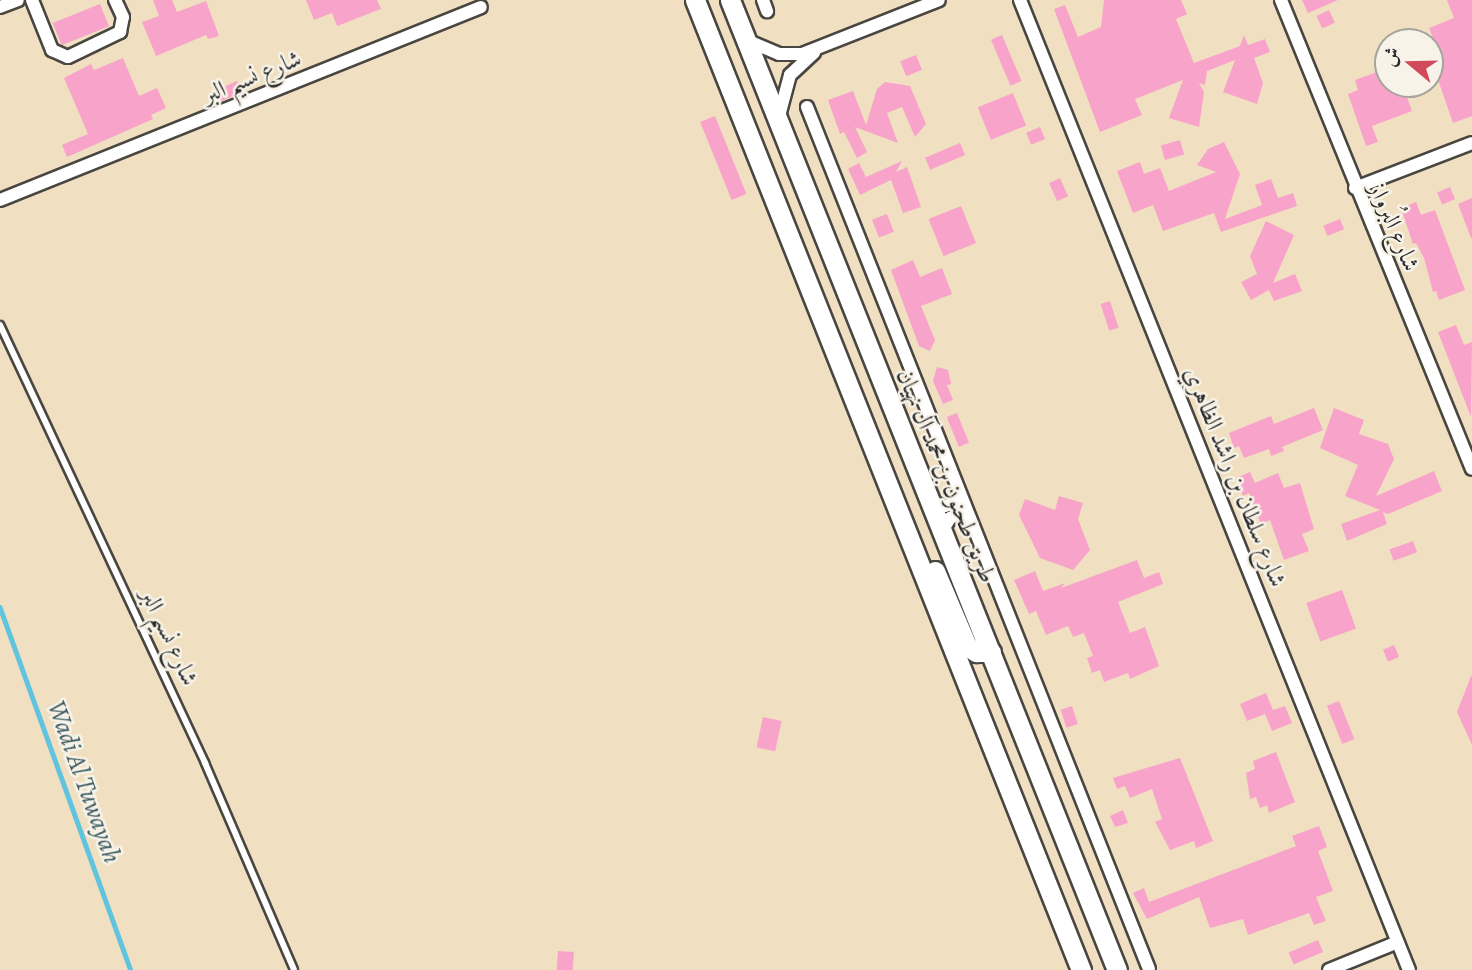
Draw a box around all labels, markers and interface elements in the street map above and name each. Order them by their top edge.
north arrow [1374,28,1444,98]
street label: شارع نسيم البر [198,44,306,110]
text: ش [1376,44,1406,70]
street label: شارع البُرواز [1363,178,1425,276]
street label: شارع سلطان بن راشد الظاهري [1178,363,1292,591]
street label: طريق طحنون بن محمد آل نهيان [890,365,1002,587]
street label: شارع نسيم البر [134,584,204,690]
water label: Wadi Al Tuwayah [40,697,128,867]

